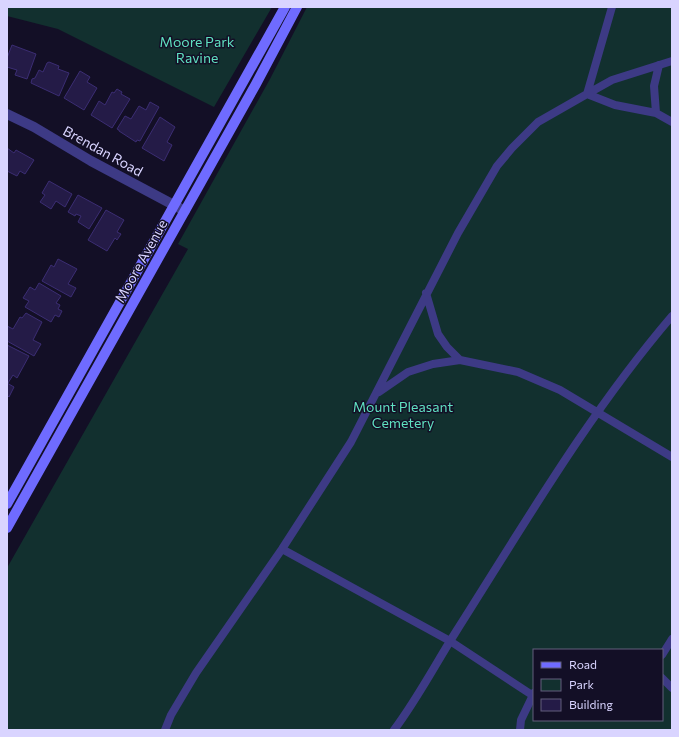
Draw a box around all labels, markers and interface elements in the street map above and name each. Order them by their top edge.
park label: Moore Park Ravine [160,33,235,66]
street label: Brendan Road [60,122,146,179]
street label: Moore Avenue [111,216,170,305]
park label: Mount Pleasant Cemetery [353,398,454,431]
legend [533,649,663,721]
text: Road [569,657,597,671]
text: Park [569,677,595,691]
text: Building [569,697,613,711]

